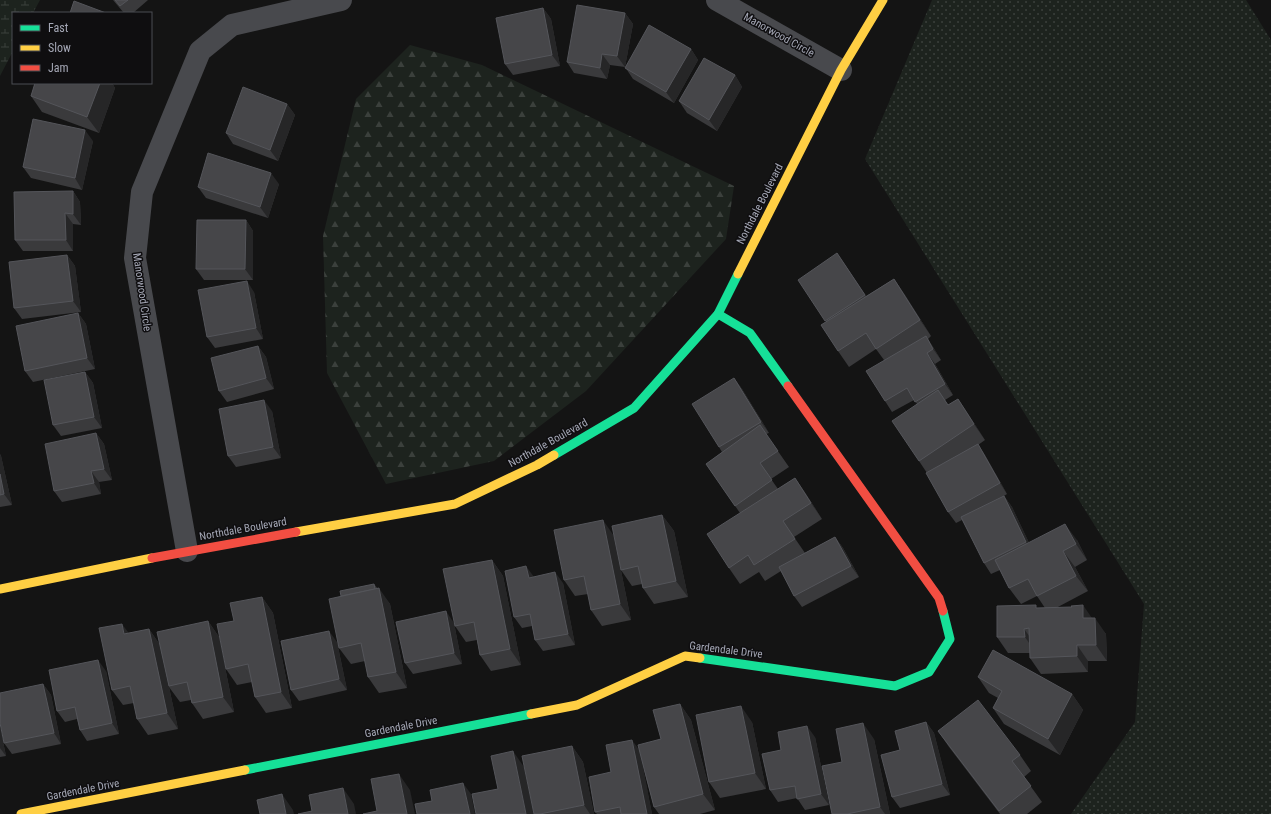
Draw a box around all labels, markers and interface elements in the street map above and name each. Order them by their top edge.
street label: Manorwood Circle [741,10,817,60]
legend [12,12,152,84]
text: Fast [48,21,69,35]
text: Slow [48,41,71,55]
text: Jam [48,61,69,75]
street label: Northdale Boulevard [734,162,786,246]
street label: Manorwood Circle [130,252,154,332]
street label: Northdale Boulevard [506,416,590,470]
street label: Northdale Boulevard [198,515,288,543]
street label: Gardendale Drive [689,639,763,661]
street label: Gardendale Drive [364,714,438,740]
street label: Gardendale Drive [46,777,120,803]

